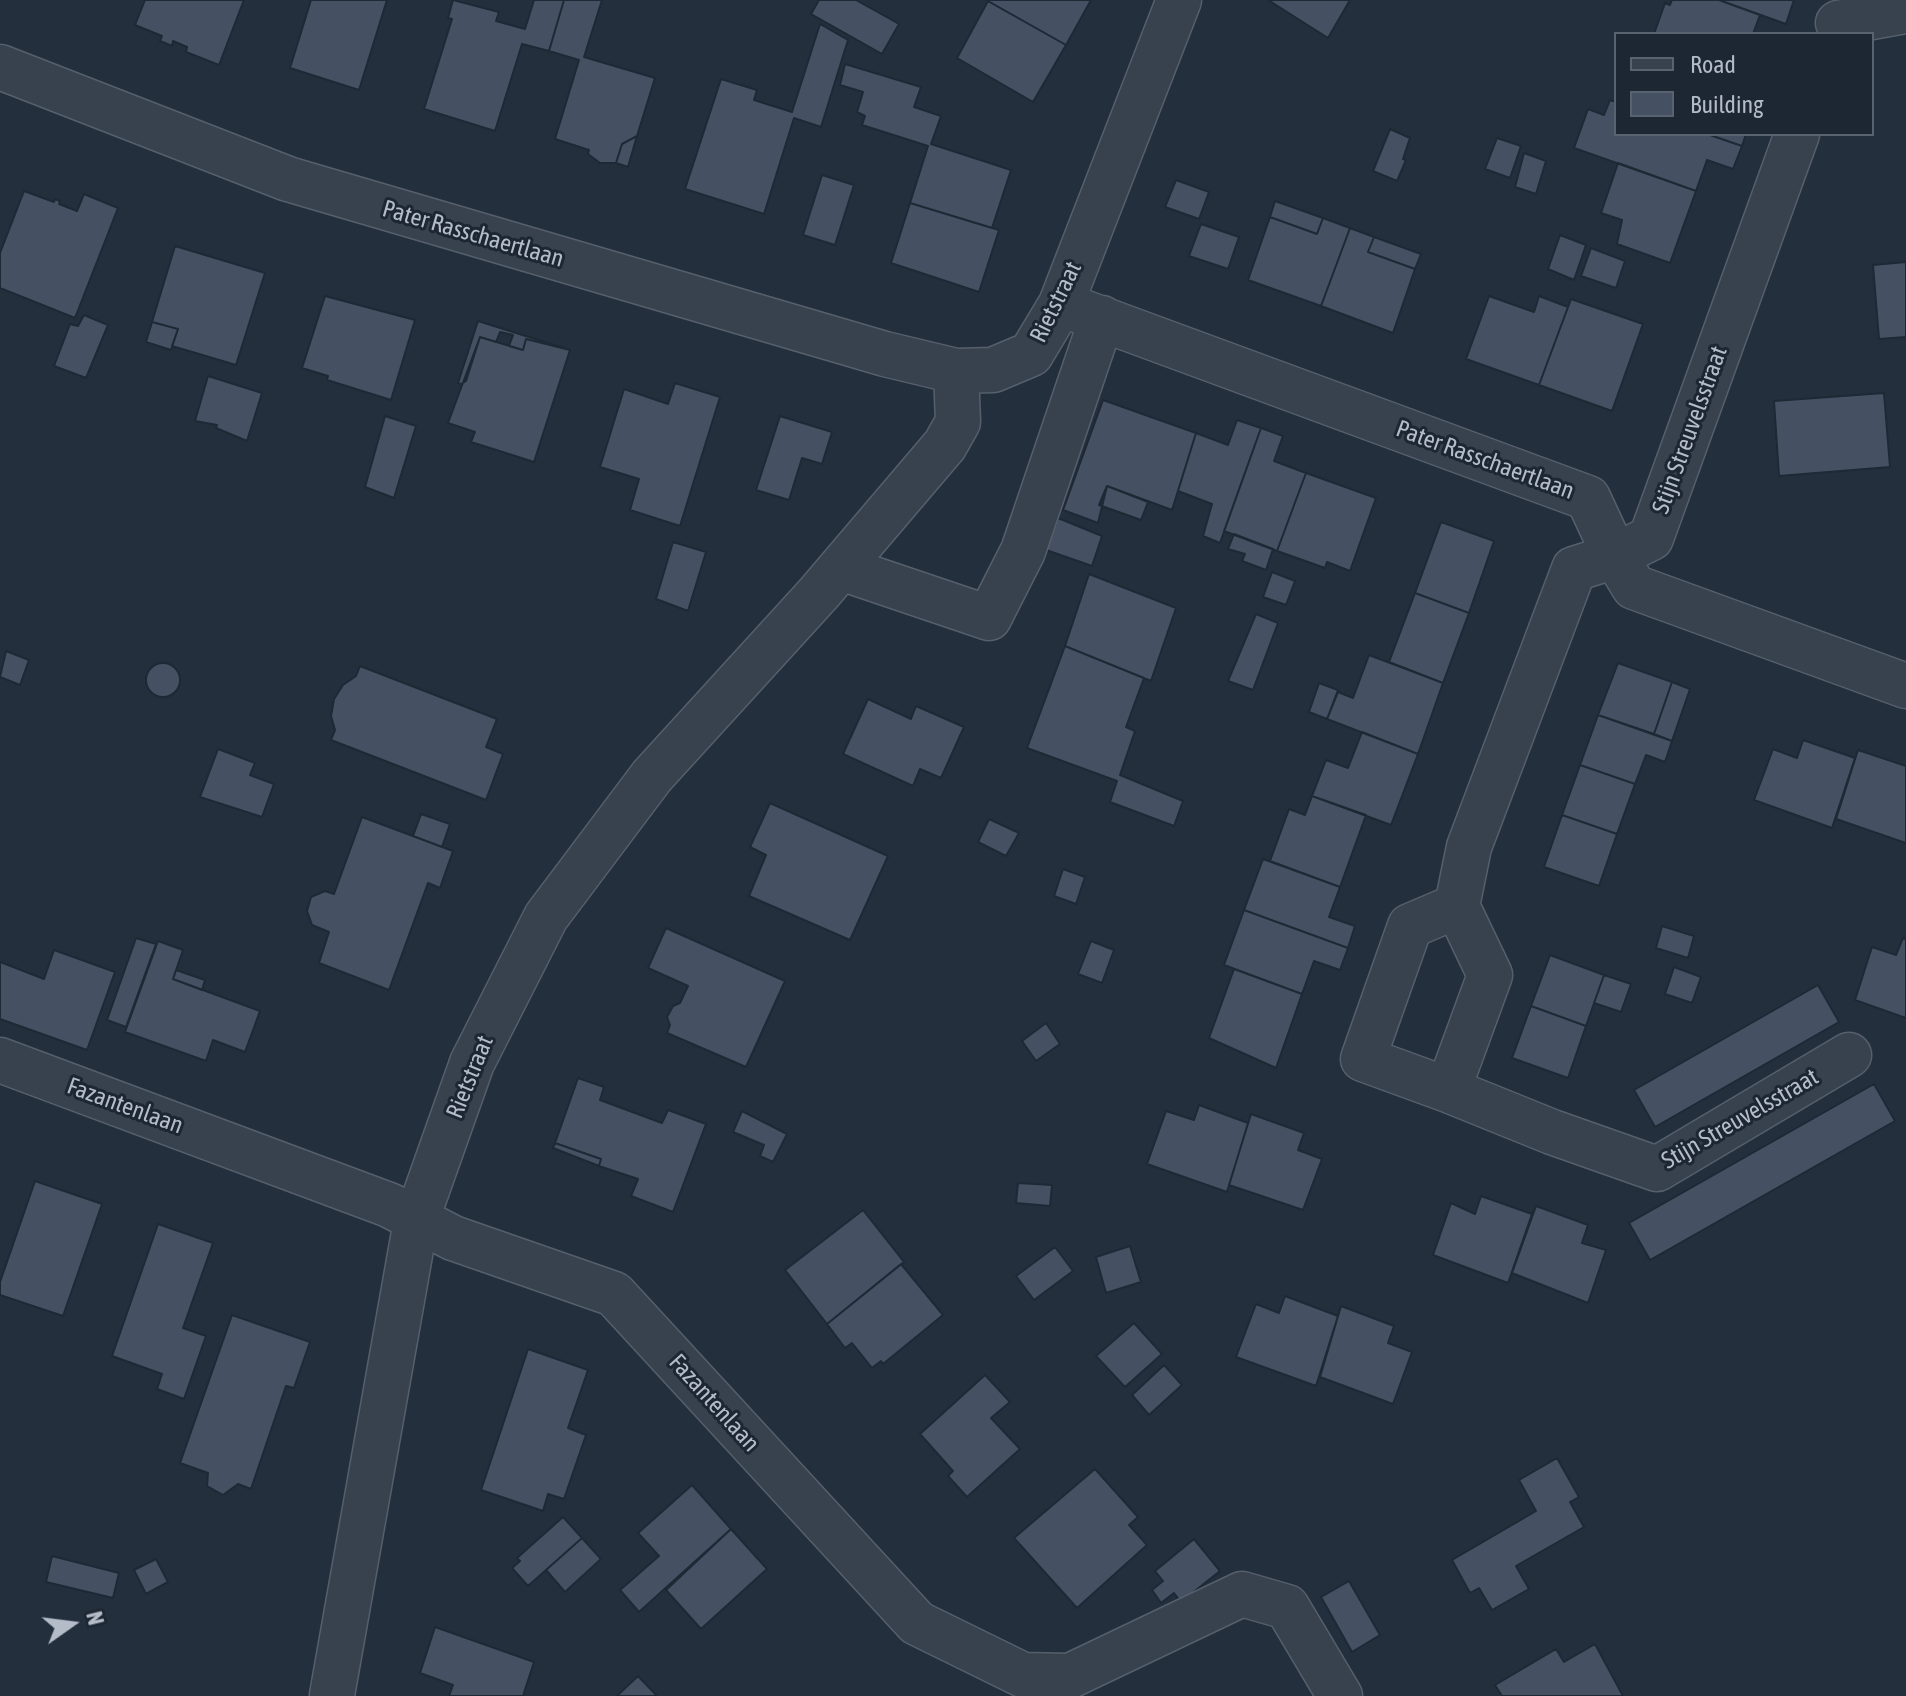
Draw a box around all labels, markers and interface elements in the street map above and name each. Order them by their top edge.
legend [1614,32,1874,136]
text: Road [1690,51,1736,78]
text: Building [1690,91,1763,118]
street label: Pater Rasschaertlaan [379,194,567,274]
street label: Rietstraat [1024,257,1088,347]
street label: Stijn Streuvelsstraat [1646,342,1734,518]
street label: Pater Rasschaertlaan [1392,414,1578,506]
street label: Rietstraat [440,1031,500,1123]
street label: Stijn Streuvelsstraat [1657,1063,1823,1175]
street label: Fazantenlaan [63,1072,187,1140]
street label: Fazantenlaan [663,1348,765,1458]
north arrow [32,1584,112,1664]
text: N [81,1609,109,1628]

